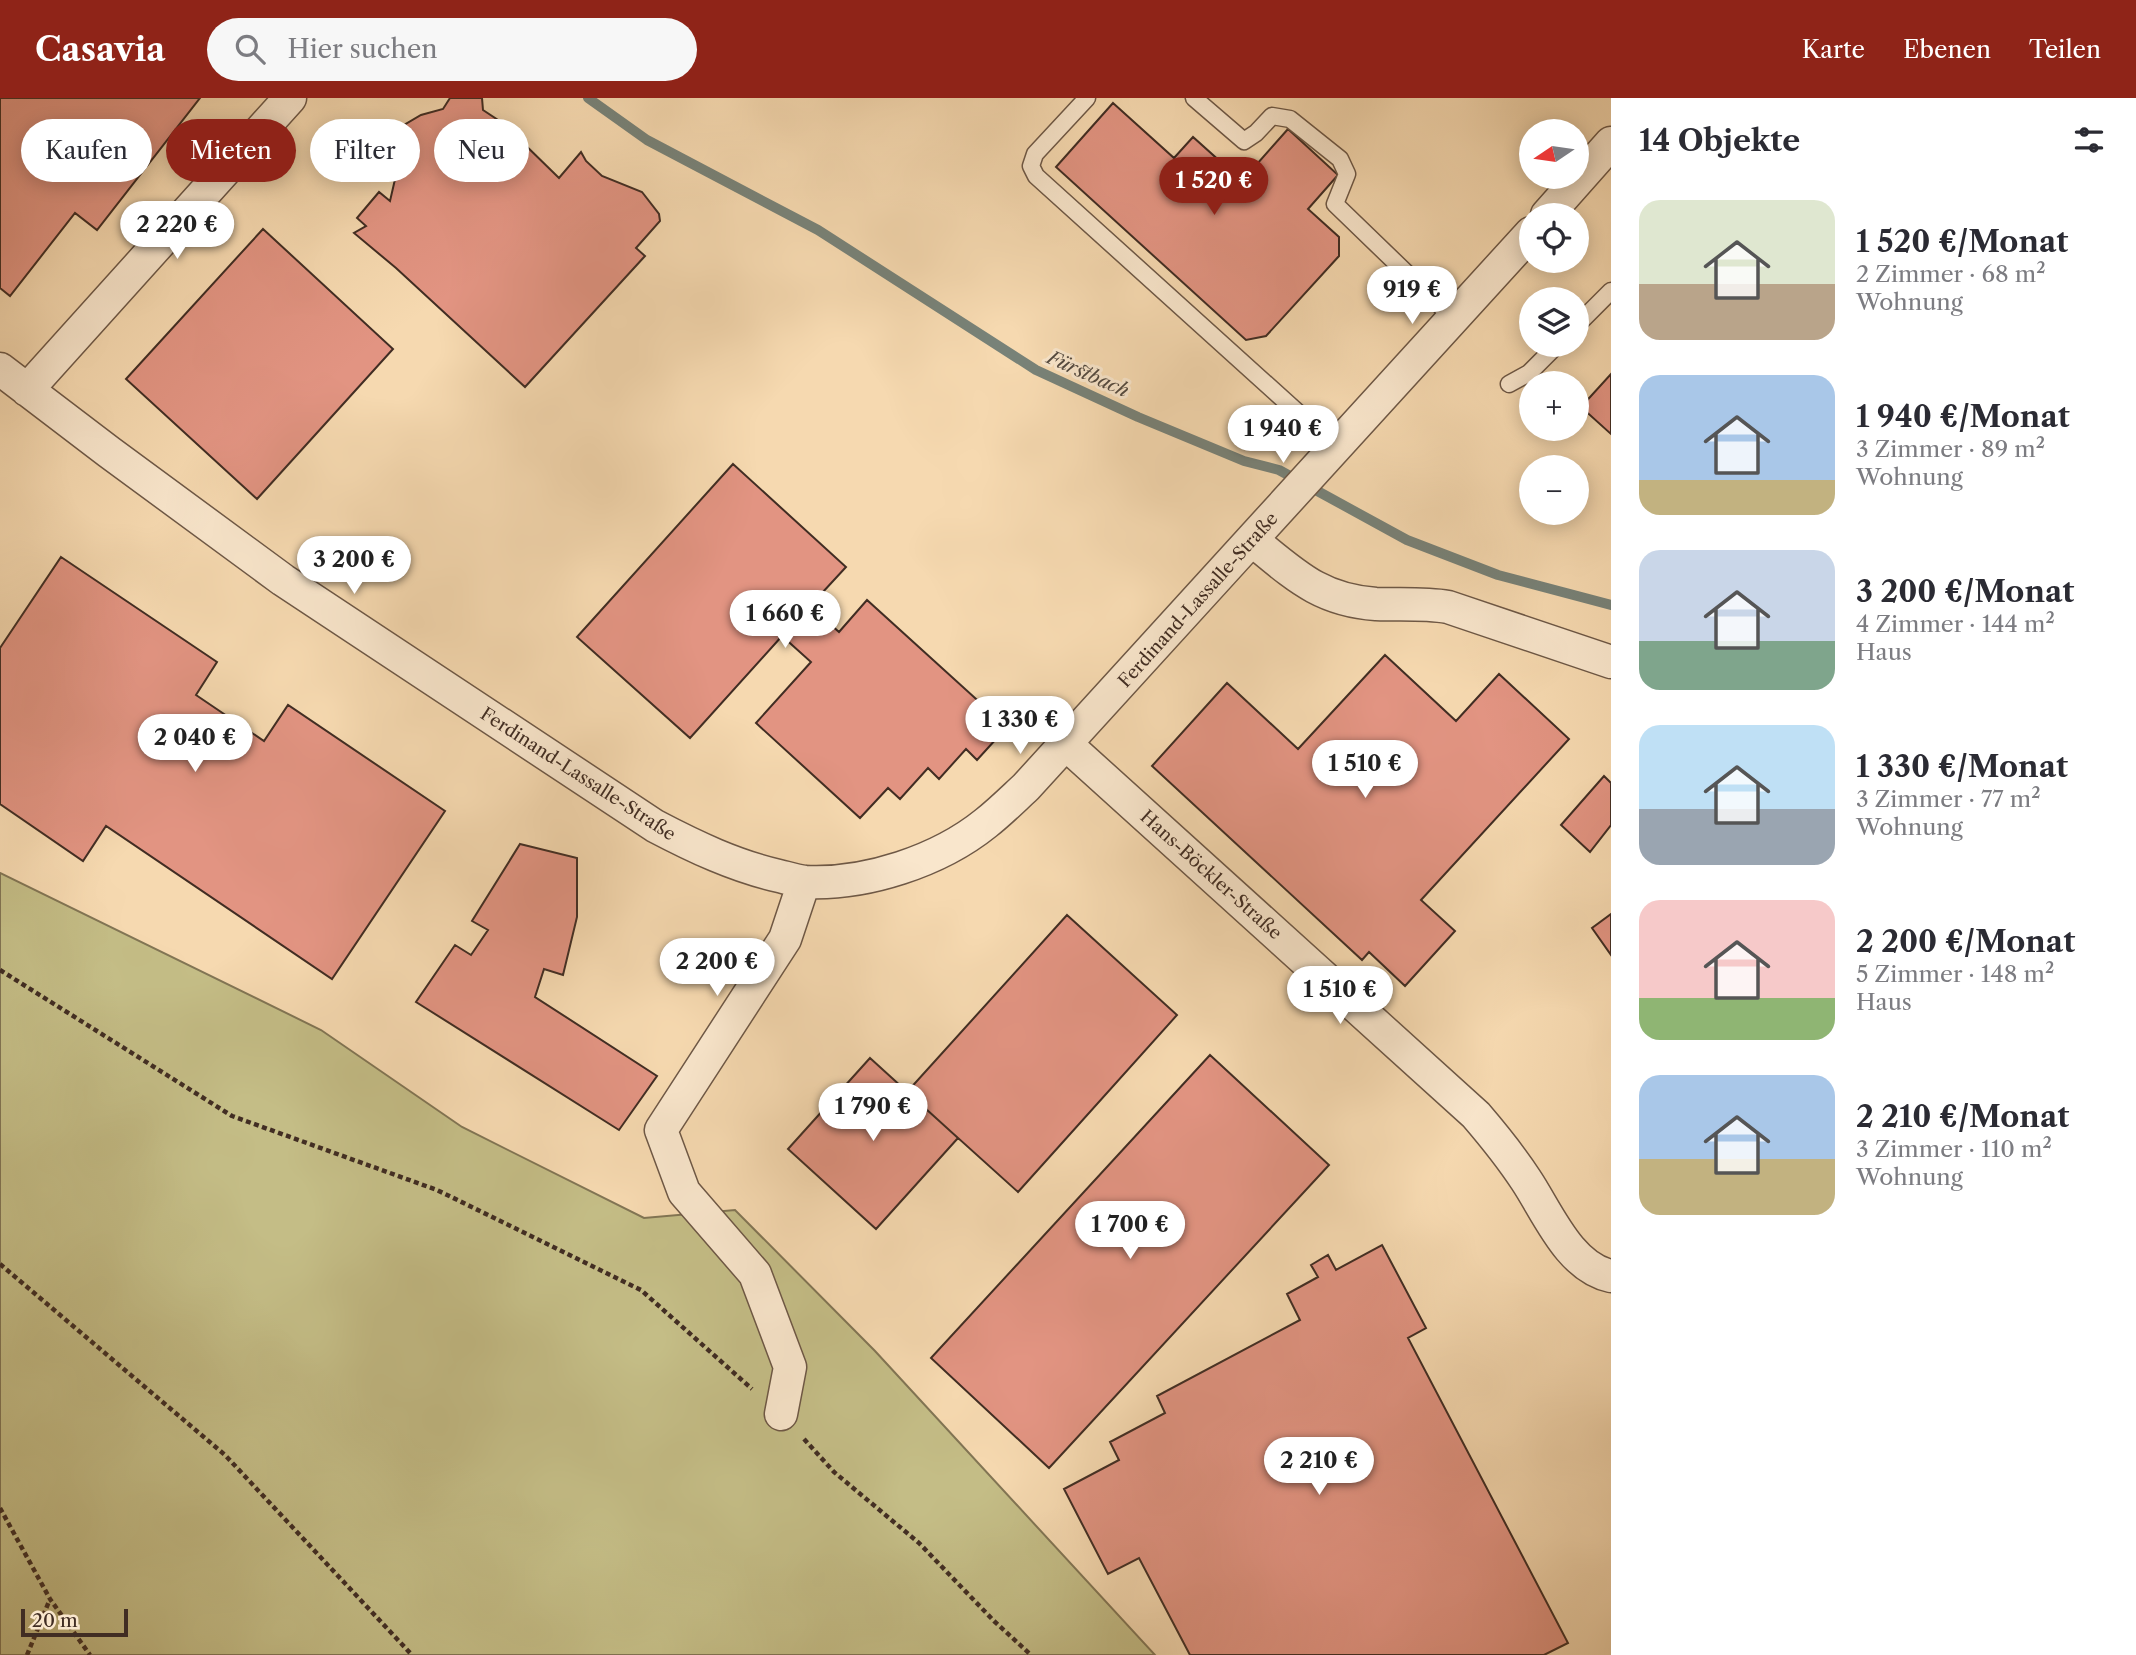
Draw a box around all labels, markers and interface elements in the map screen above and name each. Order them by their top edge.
search box [207,18,697,81]
text: Casavia [35,29,165,70]
icon: search [231,30,269,68]
text: Hier suchen [287,33,438,65]
text: Karte [1802,35,1865,64]
text: Ebenen [1903,35,1991,64]
text: Teilen [2029,35,2101,64]
chip: Kaufen [21,119,152,182]
chip: Mieten [166,119,296,182]
chip: Filter [310,119,420,182]
chip: Neu [434,119,529,182]
north arrow [1519,119,1589,189]
map controls [1519,119,1589,525]
icon: filters [2070,121,2108,159]
text: 14 Objekte [1639,122,1800,159]
pin: 1 520 € [1149,158,1279,217]
text: 1 520 € [1175,166,1253,194]
pin: 2 220 € [112,202,242,261]
button: locate [1519,203,1589,273]
text: 2 220 € [136,210,218,238]
text: 1 520 €/Monat [1856,223,2068,260]
icon: home [1695,228,1779,312]
text: 2 Zimmer · 68 m² [1856,260,2046,288]
pin: 919 € [1363,266,1461,326]
text: 919 € [1383,275,1441,303]
button: layers [1519,287,1589,357]
text: Wohnung [1856,288,1963,316]
water label: Fürstbach [1042,345,1133,402]
button: + [1519,371,1589,441]
text: 1 940 €/Monat [1856,398,2070,435]
icon: home [1695,403,1779,487]
pin: 1 940 € [1218,406,1348,465]
text: 1 940 € [1244,414,1322,442]
text: 3 Zimmer · 89 m² [1856,435,2045,463]
button: − [1519,455,1589,525]
text: Wohnung [1856,463,1963,491]
street label: Ferdinand-Lassalle-Straße [1114,508,1282,692]
pin: 3 200 € [289,536,419,596]
text: 3 200 € [313,545,395,573]
text: 3 200 €/Monat [1856,573,2074,610]
icon: home [1695,578,1779,662]
pin: 1 660 € [720,590,850,650]
text: 1 660 € [746,599,824,627]
text: 4 Zimmer · 144 m² [1856,610,2055,638]
text: Haus [1856,638,1912,666]
pin: 1 330 € [955,696,1085,756]
street label: Ferdinand-Lassalle-Straße [476,703,680,845]
text: 1 330 € [981,705,1059,733]
pin: 2 040 € [130,714,260,774]
text: 2 040 € [154,723,236,751]
pin: 1 510 € [1300,740,1430,800]
text: 1 330 €/Monat [1856,748,2068,785]
text: 1 510 € [1328,749,1402,777]
icon: home [1695,753,1779,837]
text: 3 Zimmer · 77 m² [1856,785,2041,813]
street label: Hans-Böckler-Straße [1136,806,1286,944]
text: Wohnung [1856,813,1963,841]
text: 2 200 €/Monat [1856,923,2075,960]
icon: home [1695,928,1779,1012]
pin: 2 200 € [652,939,782,998]
text: 2 200 € [676,947,758,975]
text: 5 Zimmer · 148 m² [1856,960,2054,988]
pin: 1 510 € [1275,967,1405,1026]
text: 1 510 € [1303,975,1377,1003]
text: Haus [1856,988,1912,1016]
pin: 1 790 € [808,1084,938,1143]
text: 1 790 € [835,1092,911,1120]
text: 2 210 €/Monat [1856,1098,2069,1135]
icon: home [1695,1103,1779,1187]
text: 3 Zimmer · 110 m² [1856,1135,2052,1163]
text: Wohnung [1856,1163,1963,1191]
pin: 1 700 € [1065,1202,1195,1261]
text: 1 700 € [1091,1210,1169,1238]
pin: 2 210 € [1254,1438,1384,1497]
text: 2 210 € [1280,1446,1358,1474]
scale bar [21,1606,128,1638]
text: 20 m [32,1609,78,1632]

